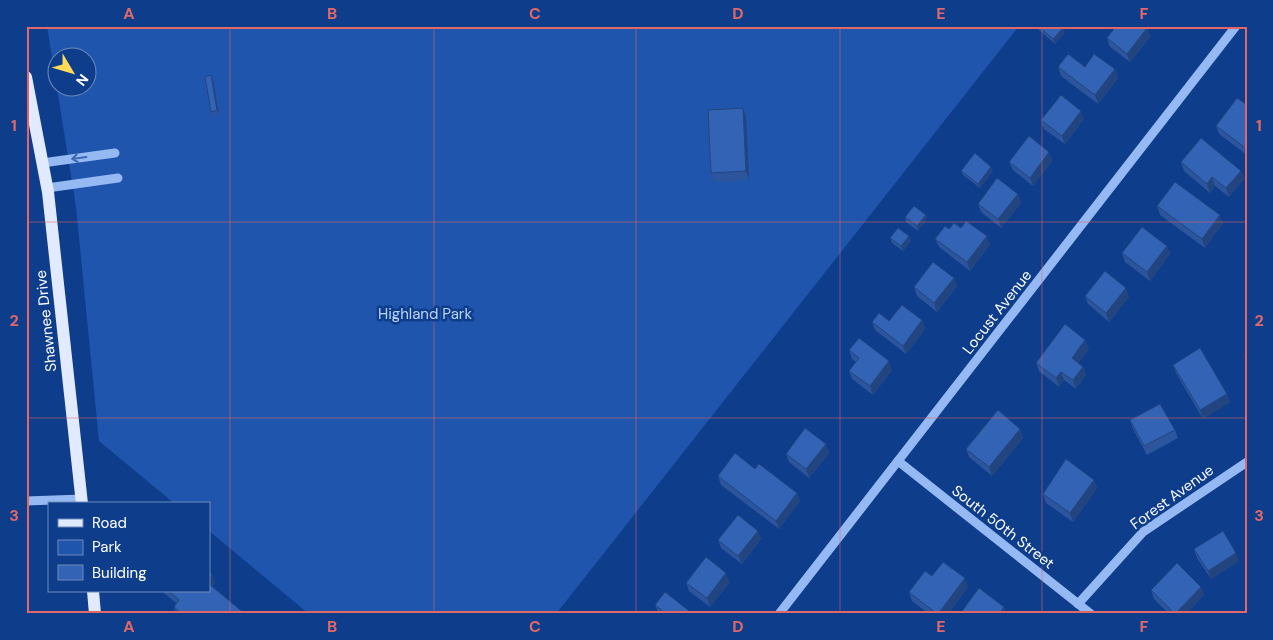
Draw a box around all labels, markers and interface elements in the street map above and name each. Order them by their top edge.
text: A [123,3,135,24]
text: B [327,3,337,24]
text: C [529,3,541,24]
text: D [732,3,744,24]
text: E [936,3,946,24]
text: F [1140,3,1149,24]
north arrow [48,48,98,98]
text: N [72,70,92,90]
text: 1 [11,115,17,136]
text: 1 [1256,115,1262,136]
one-way arrow [71,153,87,163]
street label: Locust Avenue [958,266,1036,358]
street label: Shawnee Drive [31,269,61,373]
park label: Highland Park [378,304,472,324]
text: 2 [9,310,19,331]
text: 2 [1254,310,1264,331]
street label: Forest Avenue [1126,460,1218,534]
street label: South 50th Street [948,481,1059,573]
legend [48,502,210,592]
text: 3 [9,505,19,526]
text: 3 [1254,505,1264,526]
text: Road [92,513,127,533]
text: Park [92,537,122,557]
text: Building [92,563,147,583]
text: A [123,616,135,637]
text: B [327,616,337,637]
text: C [529,616,541,637]
text: D [732,616,744,637]
text: E [936,616,946,637]
text: F [1140,616,1149,637]

